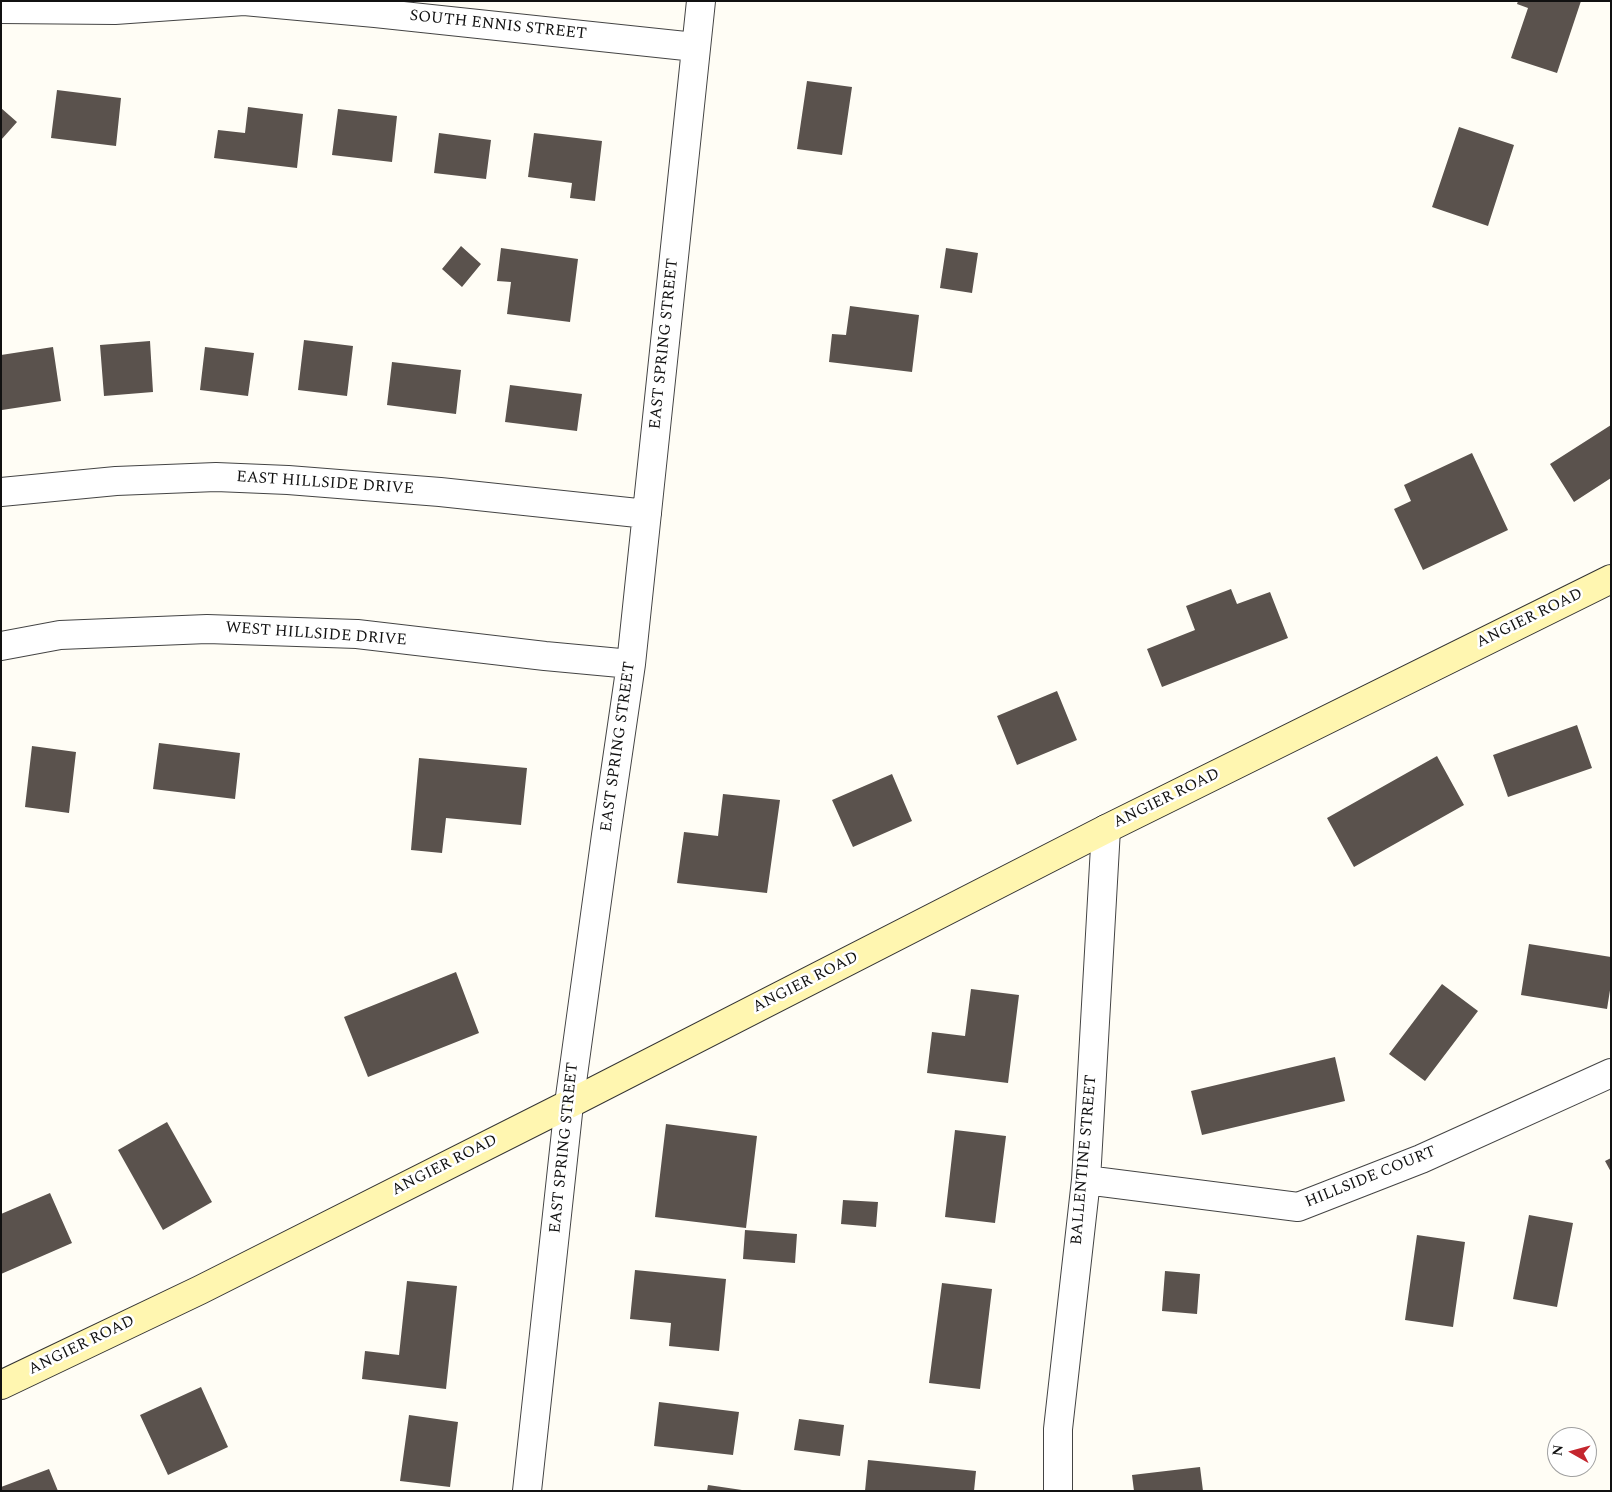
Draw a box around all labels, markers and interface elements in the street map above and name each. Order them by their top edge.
street label: SOUTH ENNIS STREET [409,7,587,45]
street label: EAST SPRING STREET [646,258,684,430]
street label: EAST HILLSIDE DRIVE [236,468,414,500]
street label: ANGIER ROAD [1474,585,1586,653]
street label: WEST HILLSIDE DRIVE [225,619,407,651]
street label: EAST SPRING STREET [598,661,640,833]
street label: ANGIER ROAD [1111,765,1223,833]
street label: ANGIER ROAD [750,948,862,1018]
street label: EAST SPRING STREET [546,1062,584,1234]
street label: BALLENTINE STREET [1068,1074,1102,1246]
street label: ANGIER ROAD [389,1131,501,1201]
street label: HILLSIDE COURT [1303,1143,1439,1213]
street label: ANGIER ROAD [26,1312,138,1380]
north arrow [1547,1427,1597,1477]
text: N [1546,1443,1569,1457]

